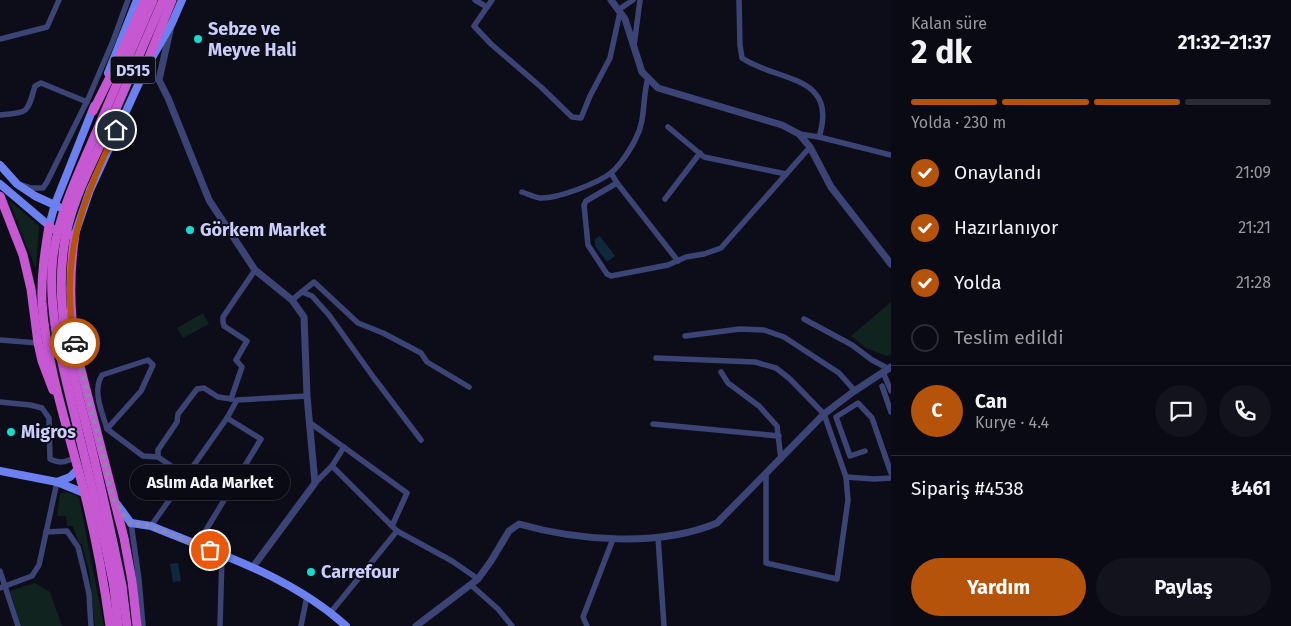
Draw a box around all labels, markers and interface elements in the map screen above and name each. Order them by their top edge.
text: Kalan süre [911,14,987,33]
place label: Sebze ve Meyve Hali [208,18,297,61]
text: 21:32–21:37 [1178,31,1271,54]
marker: Sebze ve Meyve Hali [192,33,204,45]
text: 2 dk [911,33,972,71]
road number: D515 [110,56,156,84]
pin [95,109,137,151]
text: Yolda · 230 m [911,113,1006,132]
icon: home [102,116,130,144]
icon: check [911,159,939,187]
text: Onaylandı [954,161,1041,184]
text: 21:09 [1236,163,1271,182]
icon: check [911,214,939,242]
text: Hazırlanıyor [954,216,1058,239]
text: 21:21 [1238,218,1271,237]
place label: Görkem Market [200,219,327,241]
marker: Görkem Market [184,224,196,236]
icon: check [911,269,939,297]
text: Yolda [954,271,1002,294]
text: 21:28 [1236,273,1271,292]
courier [50,318,100,368]
text: Teslim edildi [954,326,1064,349]
icon: car [61,329,89,357]
button: chat [1155,385,1207,437]
button: phone [1219,385,1271,437]
text: Can [975,390,1007,413]
text: C [932,399,942,422]
text: Kurye · 4.4 [975,413,1049,432]
place label: Migros [21,421,76,443]
marker: Migros [5,426,17,438]
callout: Aslım Ada Market [130,465,290,500]
text: Aslım Ada Market [147,473,273,492]
text: Sipariş #4538 [911,477,1024,500]
text: ₺461 [1231,477,1271,500]
pin [189,529,231,571]
icon: bag [196,536,224,564]
button: Yardım [911,558,1086,616]
button: Paylaş [1096,558,1271,616]
place label: Carrefour [321,561,400,583]
marker: Carrefour [305,566,317,578]

